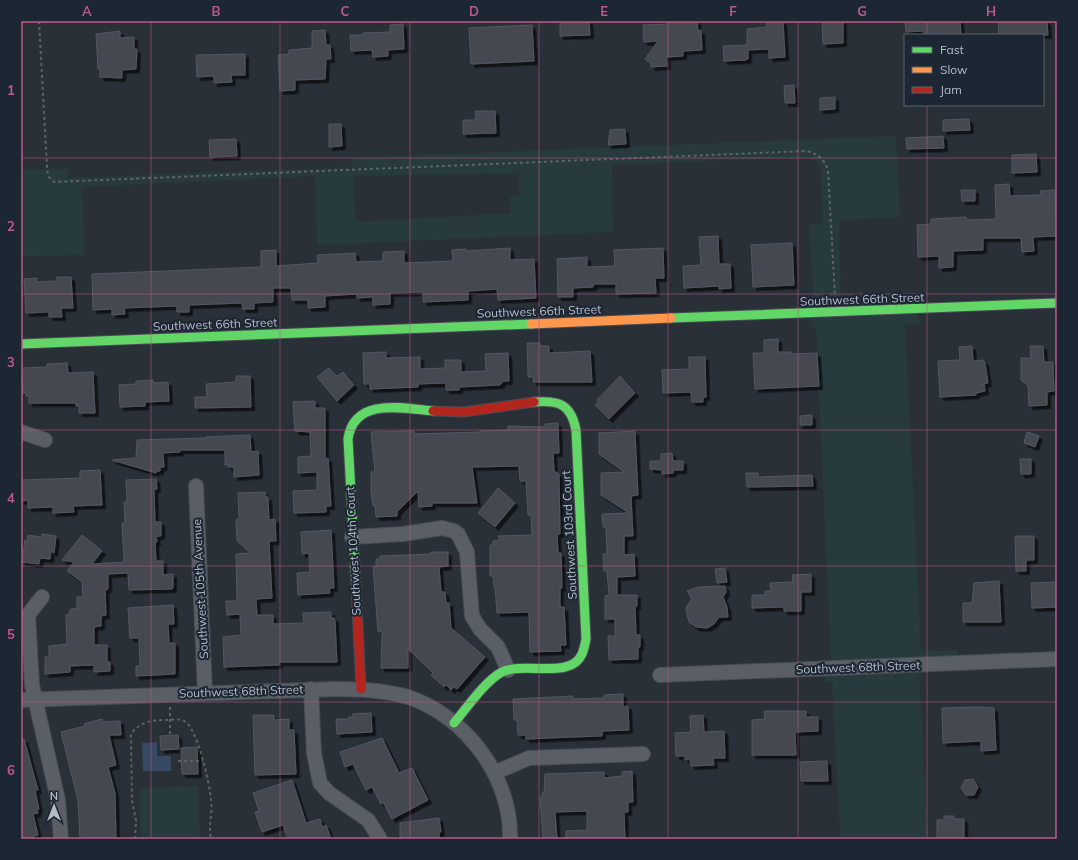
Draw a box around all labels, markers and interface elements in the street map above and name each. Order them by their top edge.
text: A [82,3,92,19]
text: B [212,3,221,19]
text: C [341,3,350,19]
text: D [469,3,479,19]
text: E [600,3,608,19]
text: F [729,3,737,19]
text: G [857,3,867,19]
text: H [986,3,996,19]
legend [904,34,1044,106]
text: Fast [940,42,964,57]
text: Slow [940,62,968,77]
text: 1 [7,82,15,98]
text: Jam [940,82,962,97]
text: 2 [7,218,15,234]
street label: Southwest 66th Street [800,289,924,309]
street label: Southwest 66th Street [477,301,601,321]
street label: Southwest 66th Street [153,314,277,334]
text: 3 [7,354,15,370]
street label: Southwest 103rd Court [558,470,580,600]
street label: Southwest 104th Court [342,486,364,616]
text: 4 [7,490,15,506]
street label: Southwest 105th Avenue [189,519,211,659]
text: 5 [7,626,15,642]
street label: Southwest 68th Street [796,657,920,677]
street label: Southwest 68th Street [179,681,303,701]
text: 6 [7,762,15,778]
north arrow [34,786,74,826]
text: N [50,789,58,803]

